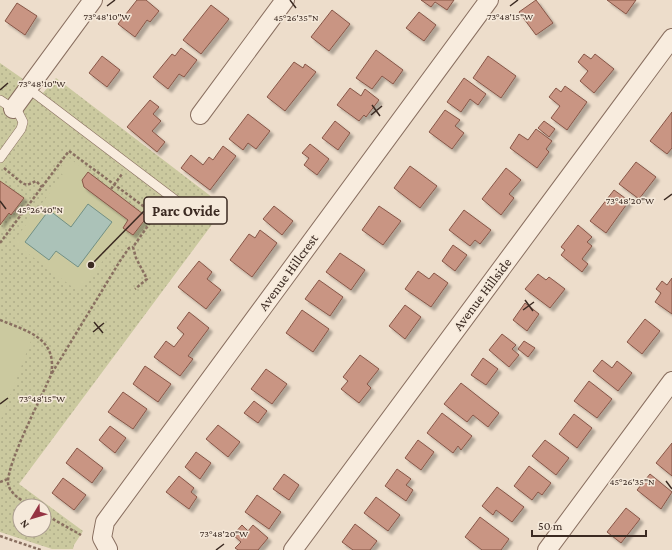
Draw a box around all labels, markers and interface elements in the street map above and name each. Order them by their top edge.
text: 73°48'10"W [83,11,131,22]
text: 73°48'15"W [487,11,534,22]
text: 45°26'35"N [273,12,319,23]
text: 73°48'10"W [18,78,66,89]
text: 73°48'20"W [606,195,655,206]
callout: Parc Ovide [144,197,227,224]
text: Parc Ovide [152,203,220,219]
text: 45°26'40"N [17,204,63,215]
street label: Avenue Hillcrest [255,230,321,313]
street label: Avenue Hillside [450,255,514,333]
text: 73°48'15"W [19,393,66,404]
text: 45°26'35"N [609,476,655,487]
north arrow [12,498,52,538]
scale bar [532,512,646,538]
text: N [17,517,31,531]
text: 50 m [538,519,563,533]
text: 73°48'20"W [200,528,249,539]

